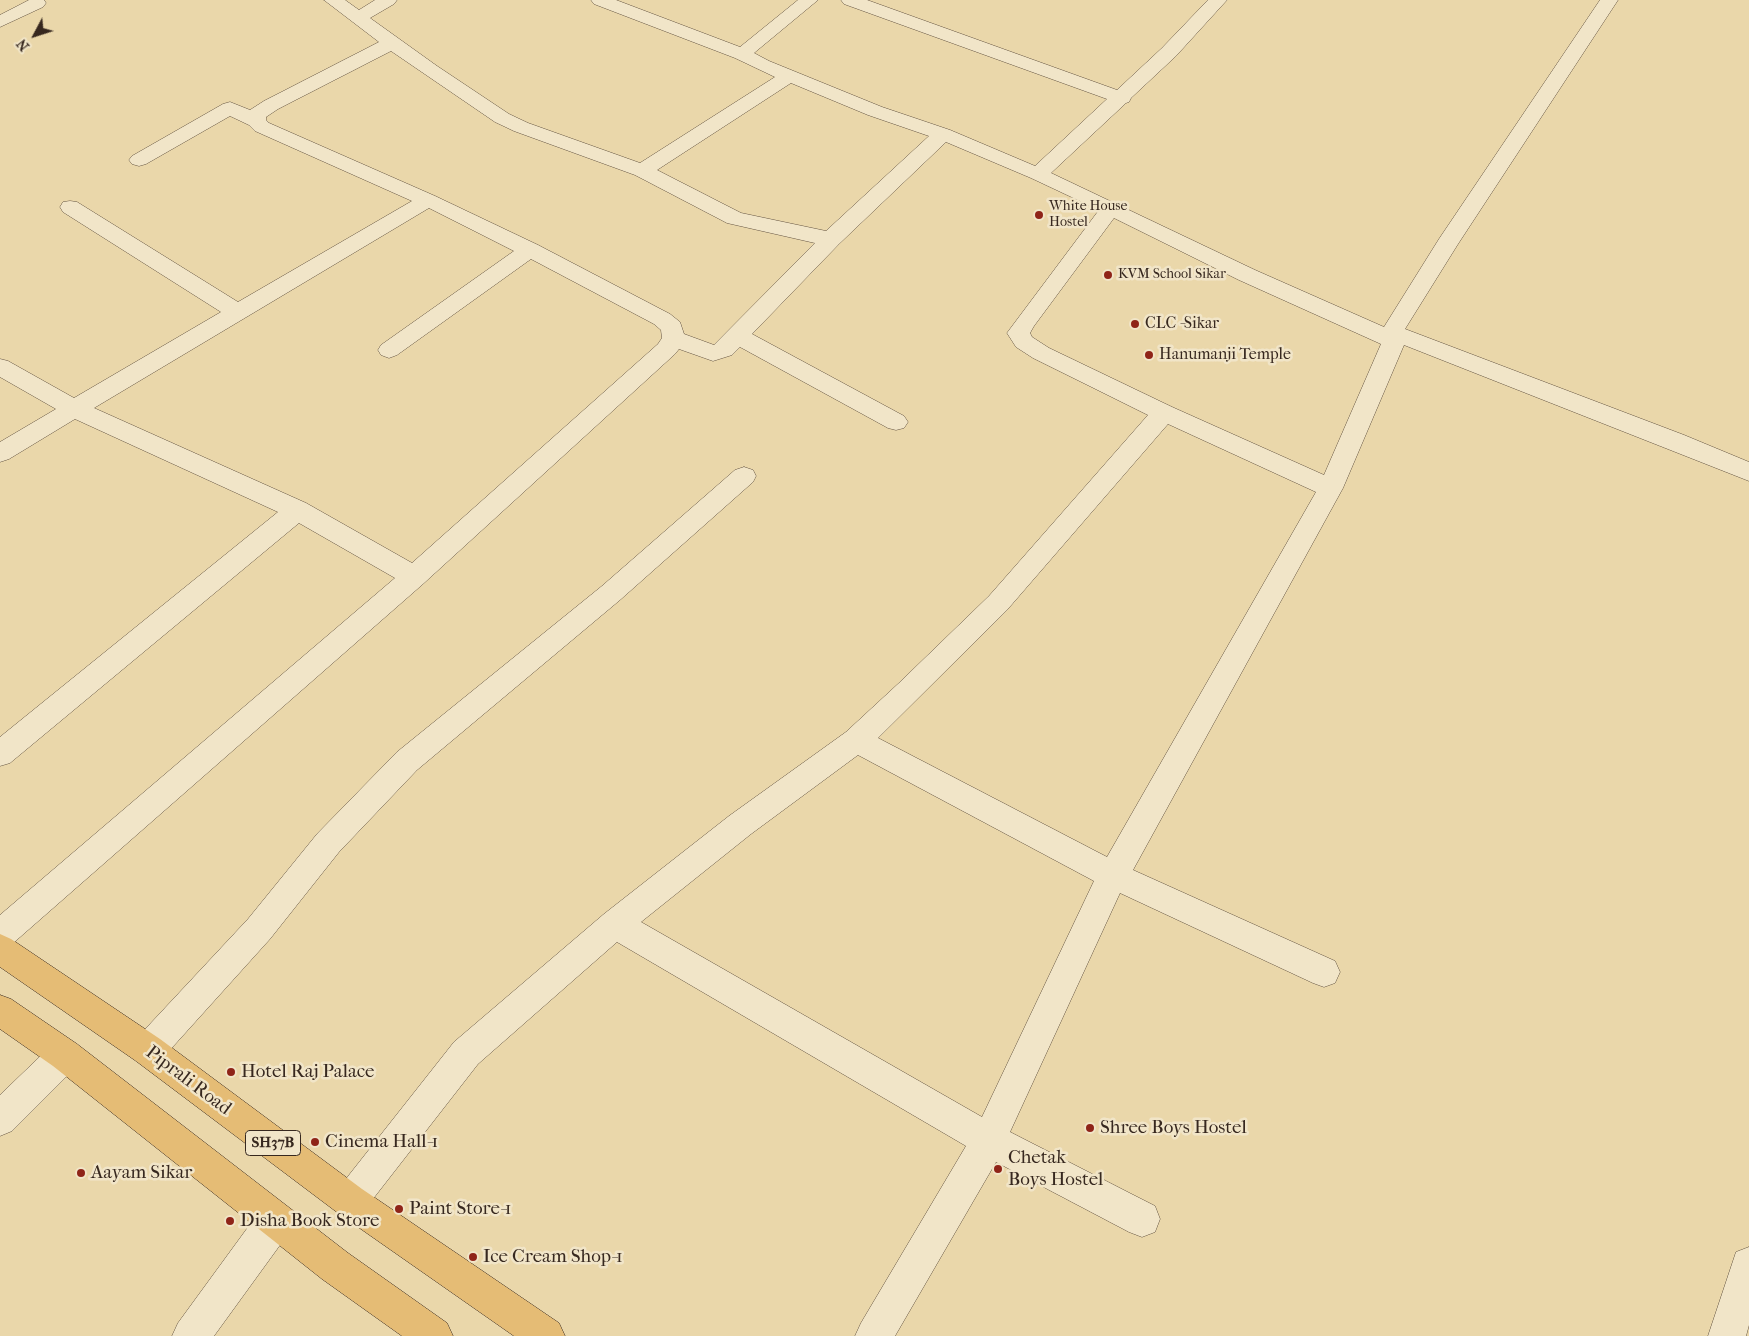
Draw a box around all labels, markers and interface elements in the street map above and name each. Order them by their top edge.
north arrow [10,10,60,60]
text: N [13,35,33,54]
place label: White House Hostel [1049,199,1127,232]
marker: White House Hostel [1033,209,1045,221]
place label: KVM School Sikar [1118,267,1226,283]
marker: KVM School Sikar [1102,269,1114,281]
place label: CLC -Sikar [1145,314,1219,334]
marker: CLC -Sikar [1129,318,1141,330]
place label: Hanumanji Temple [1159,345,1291,365]
marker: Hanumanji Temple [1143,349,1155,361]
street label: Piprali Road [141,1041,235,1121]
place label: Hotel Raj Palace [241,1061,374,1083]
marker: Hotel Raj Palace [225,1066,237,1078]
place label: Shree Boys Hostel [1100,1117,1247,1139]
marker: Shree Boys Hostel [1084,1122,1096,1134]
road number: SH37B [246,1130,300,1156]
place label: Cinema Hall-1 [325,1131,438,1153]
marker: Cinema Hall-1 [309,1136,321,1148]
place label: Chetak Boys Hostel [1008,1147,1103,1191]
place label: Aayam Sikar [91,1162,192,1184]
marker: Chetak Boys Hostel [992,1163,1004,1175]
marker: Aayam Sikar [75,1167,87,1179]
place label: Paint Store-1 [409,1198,512,1220]
marker: Paint Store-1 [393,1203,405,1215]
place label: Disha Book Store [240,1210,379,1232]
marker: Disha Book Store [224,1215,236,1227]
place label: Ice Cream Shop-1 [483,1246,623,1268]
marker: Ice Cream Shop-1 [467,1251,479,1263]

